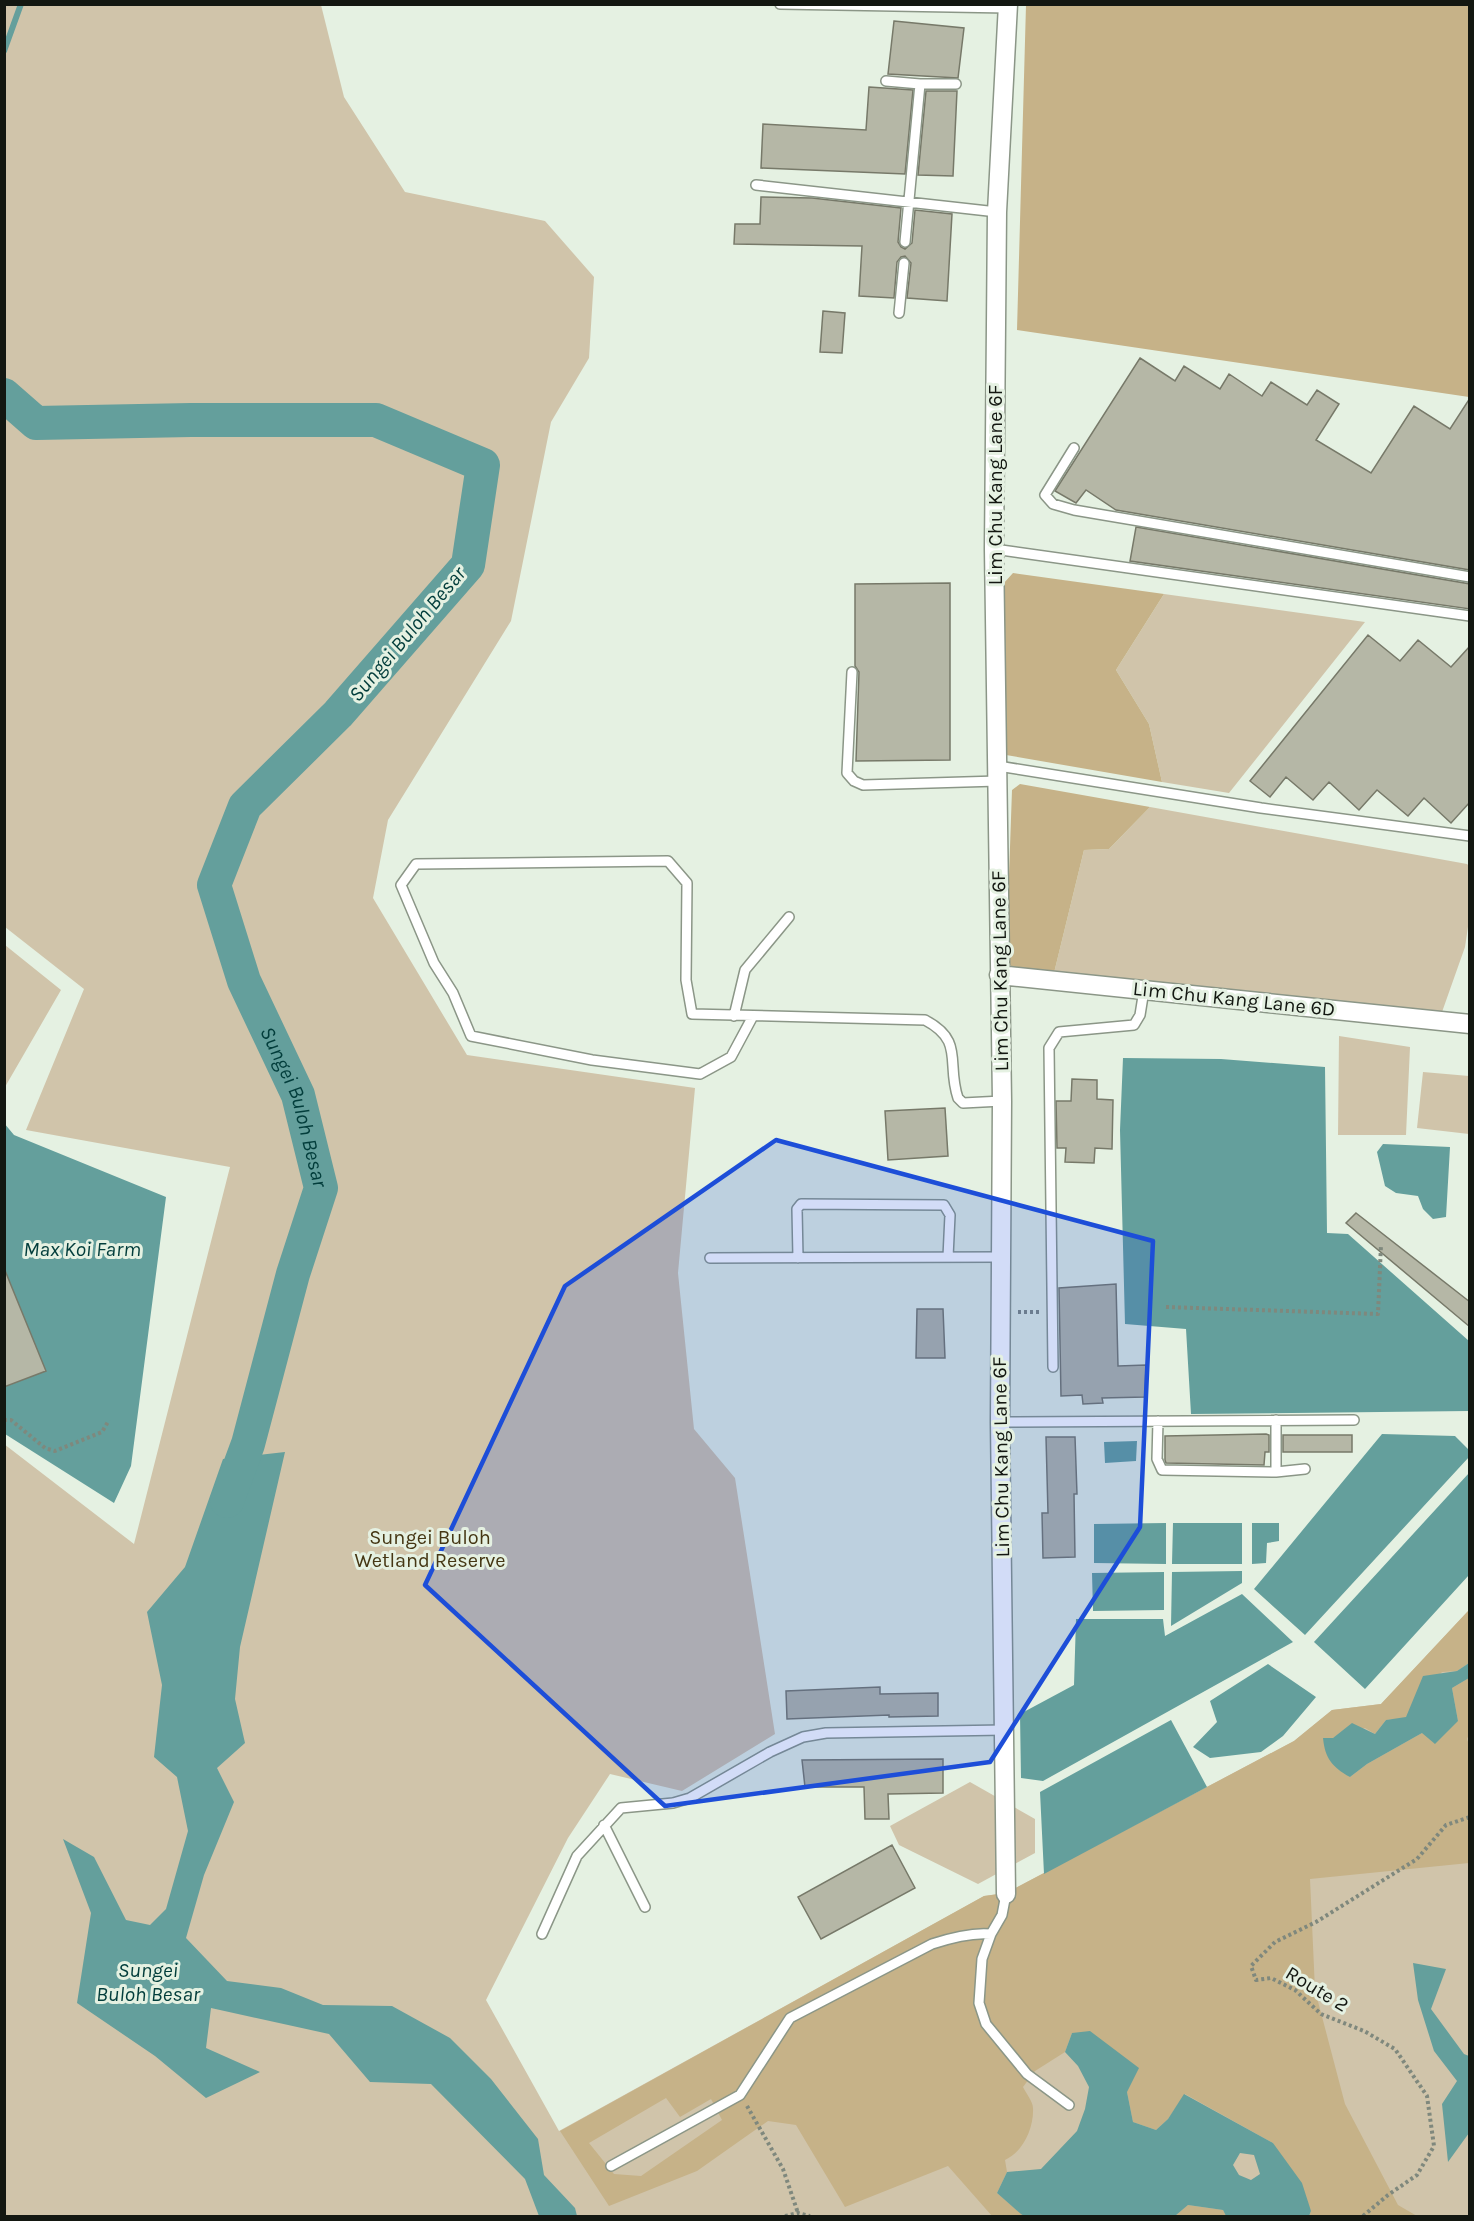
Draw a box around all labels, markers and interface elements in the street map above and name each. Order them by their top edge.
street label: Lim Chu Kang Lane 6F [984,385,1007,585]
water label: Sungei Buloh Besar [344,561,471,706]
street label: Lim Chu Kang Lane 6F [987,871,1013,1071]
street label: Lim Chu Kang Lane 6D [1132,977,1336,1021]
water label: Sungei Buloh Besar [255,1023,333,1190]
water label: Max Koi Farm [23,1237,141,1261]
street label: Lim Chu Kang Lane 6F [988,1357,1014,1557]
park label: Sungei Buloh Wetland Reserve [354,1526,506,1572]
water label: Sungei Buloh Besar [96,1958,201,2006]
street label: Route 2 [1281,1961,1353,2017]

